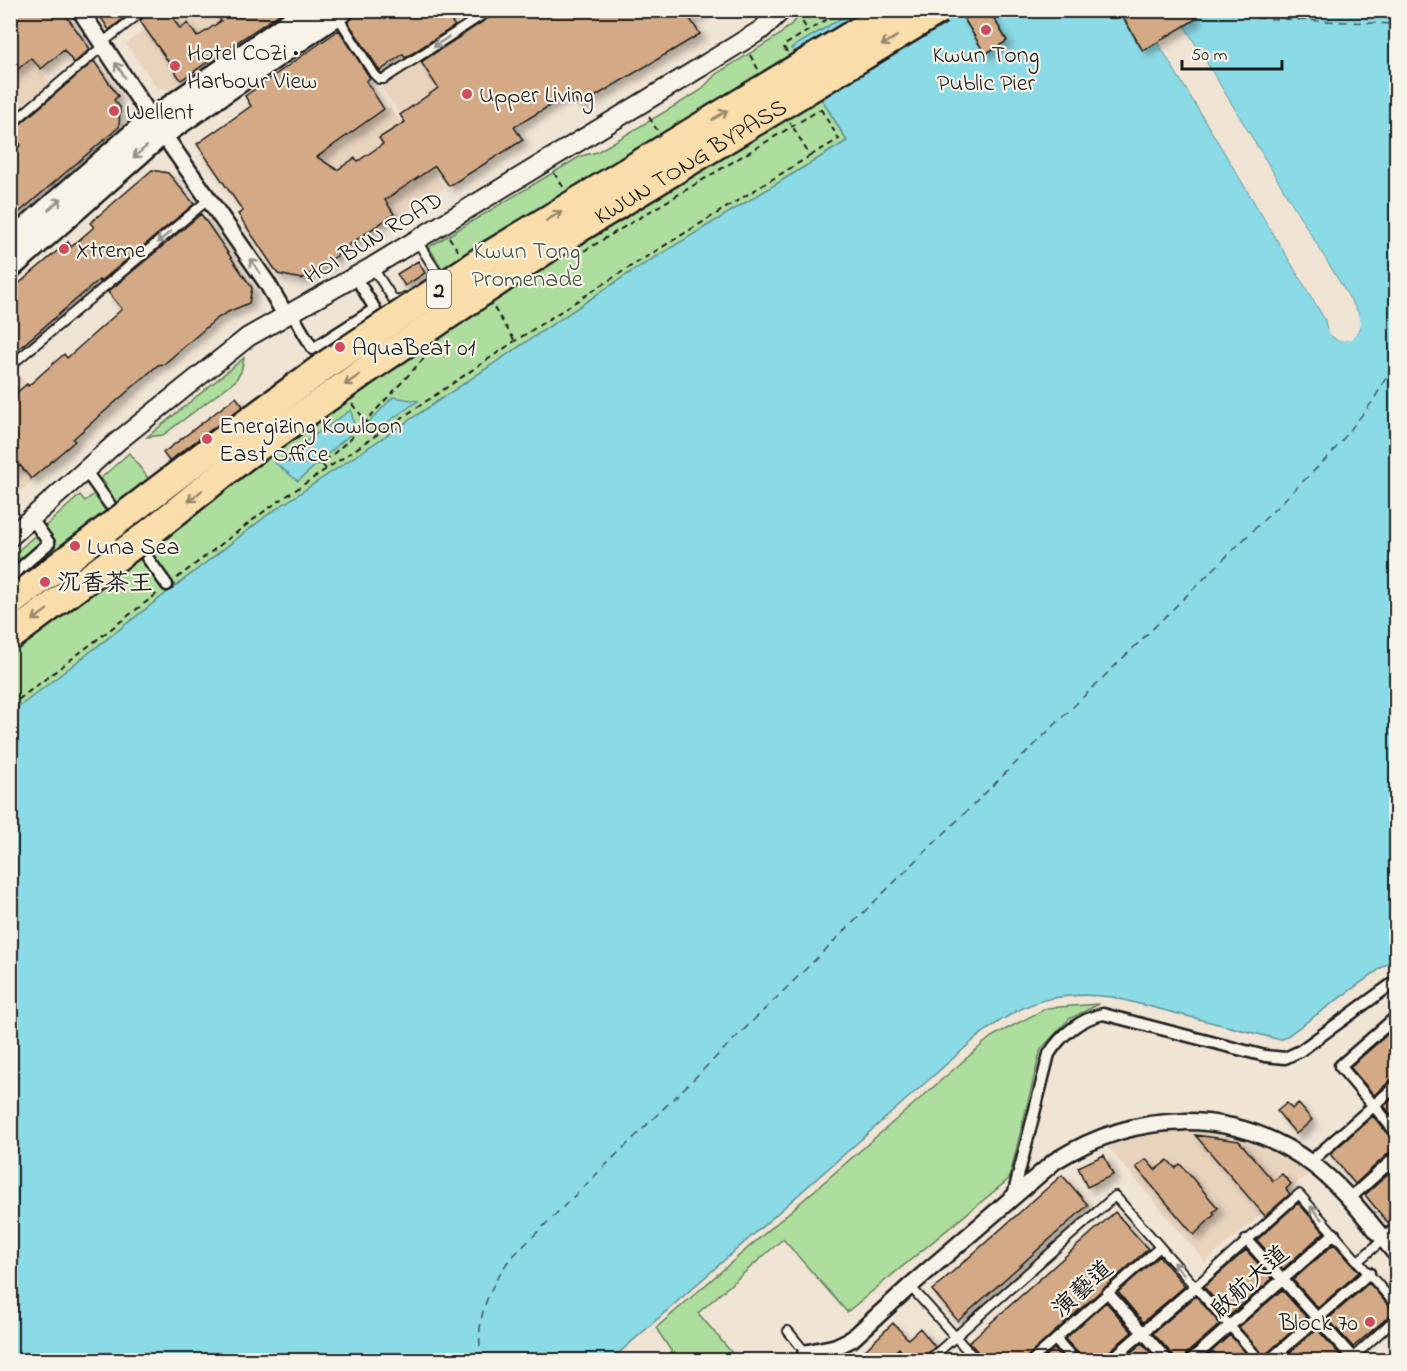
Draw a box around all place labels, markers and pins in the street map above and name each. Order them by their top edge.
marker: Kwun Tong Public Pier [979,23,993,37]
place label: Hotel COZi ∙ Harbour View [187,37,317,100]
place label: Kwun Tong Public Pier [933,39,1039,102]
marker: Hotel COZi ∙ Harbour View [168,59,182,73]
place label: Upper Living [479,79,594,114]
marker: Upper Living [460,87,474,101]
place label: Wellent [126,96,194,131]
marker: Wellent [107,104,121,118]
place label: Xtreme [76,234,146,269]
marker: Xtreme [57,242,71,256]
place label: AquaBeat 01 [352,332,476,367]
marker: AquaBeat 01 [333,340,347,354]
place label: Energizing Kowloon East Office [219,410,402,473]
marker: Energizing Kowloon East Office [200,432,214,446]
place label: Luna Sea [87,531,179,566]
marker: Luna Sea [68,539,82,553]
place label: 沉香茶王 [57,567,153,602]
marker: 沉香茶王 [38,575,52,589]
place label: Block 70 [1278,1307,1358,1342]
marker: Block 70 [1363,1315,1377,1329]

